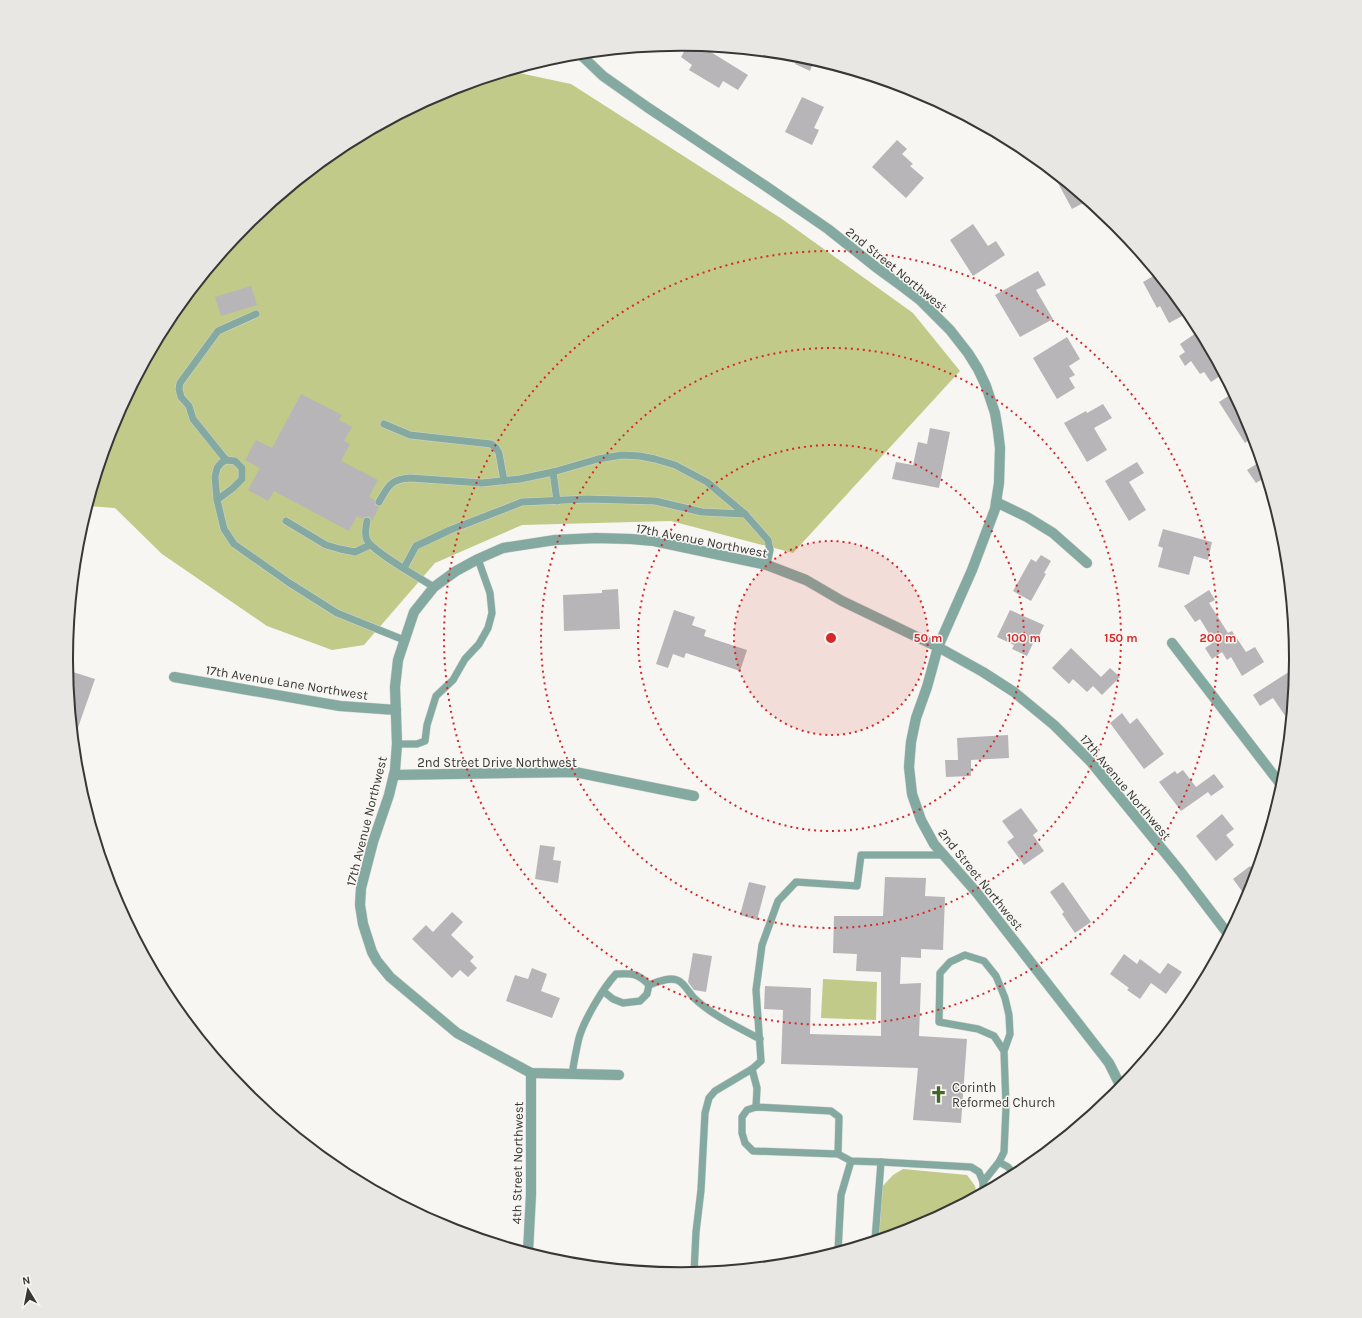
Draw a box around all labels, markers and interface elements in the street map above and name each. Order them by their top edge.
street label: 2nd Street Northwest [843,224,951,315]
street label: 17th Avenue Northwest [635,520,769,561]
centre of rings [824,631,838,645]
text: 50 m [914,631,943,645]
text: 100 m [1007,631,1041,645]
text: 150 m [1104,631,1138,645]
text: 200 m [1200,631,1236,645]
street label: 17th Avenue Lane Northwest [205,662,369,703]
street label: 17th Avenue Northwest [1077,731,1174,843]
street label: 17th Avenue Northwest [343,755,390,888]
street label: 2nd Street Drive Northwest [417,755,577,770]
street label: 2nd Street Northwest [935,826,1026,933]
place label: Corinth Reformed Church [952,1080,1055,1110]
church icon: Corinth Reformed Church [929,1084,949,1104]
street label: 4th Street Northwest [509,1101,526,1225]
north arrow [8,1270,48,1310]
text: N [21,1274,31,1288]

